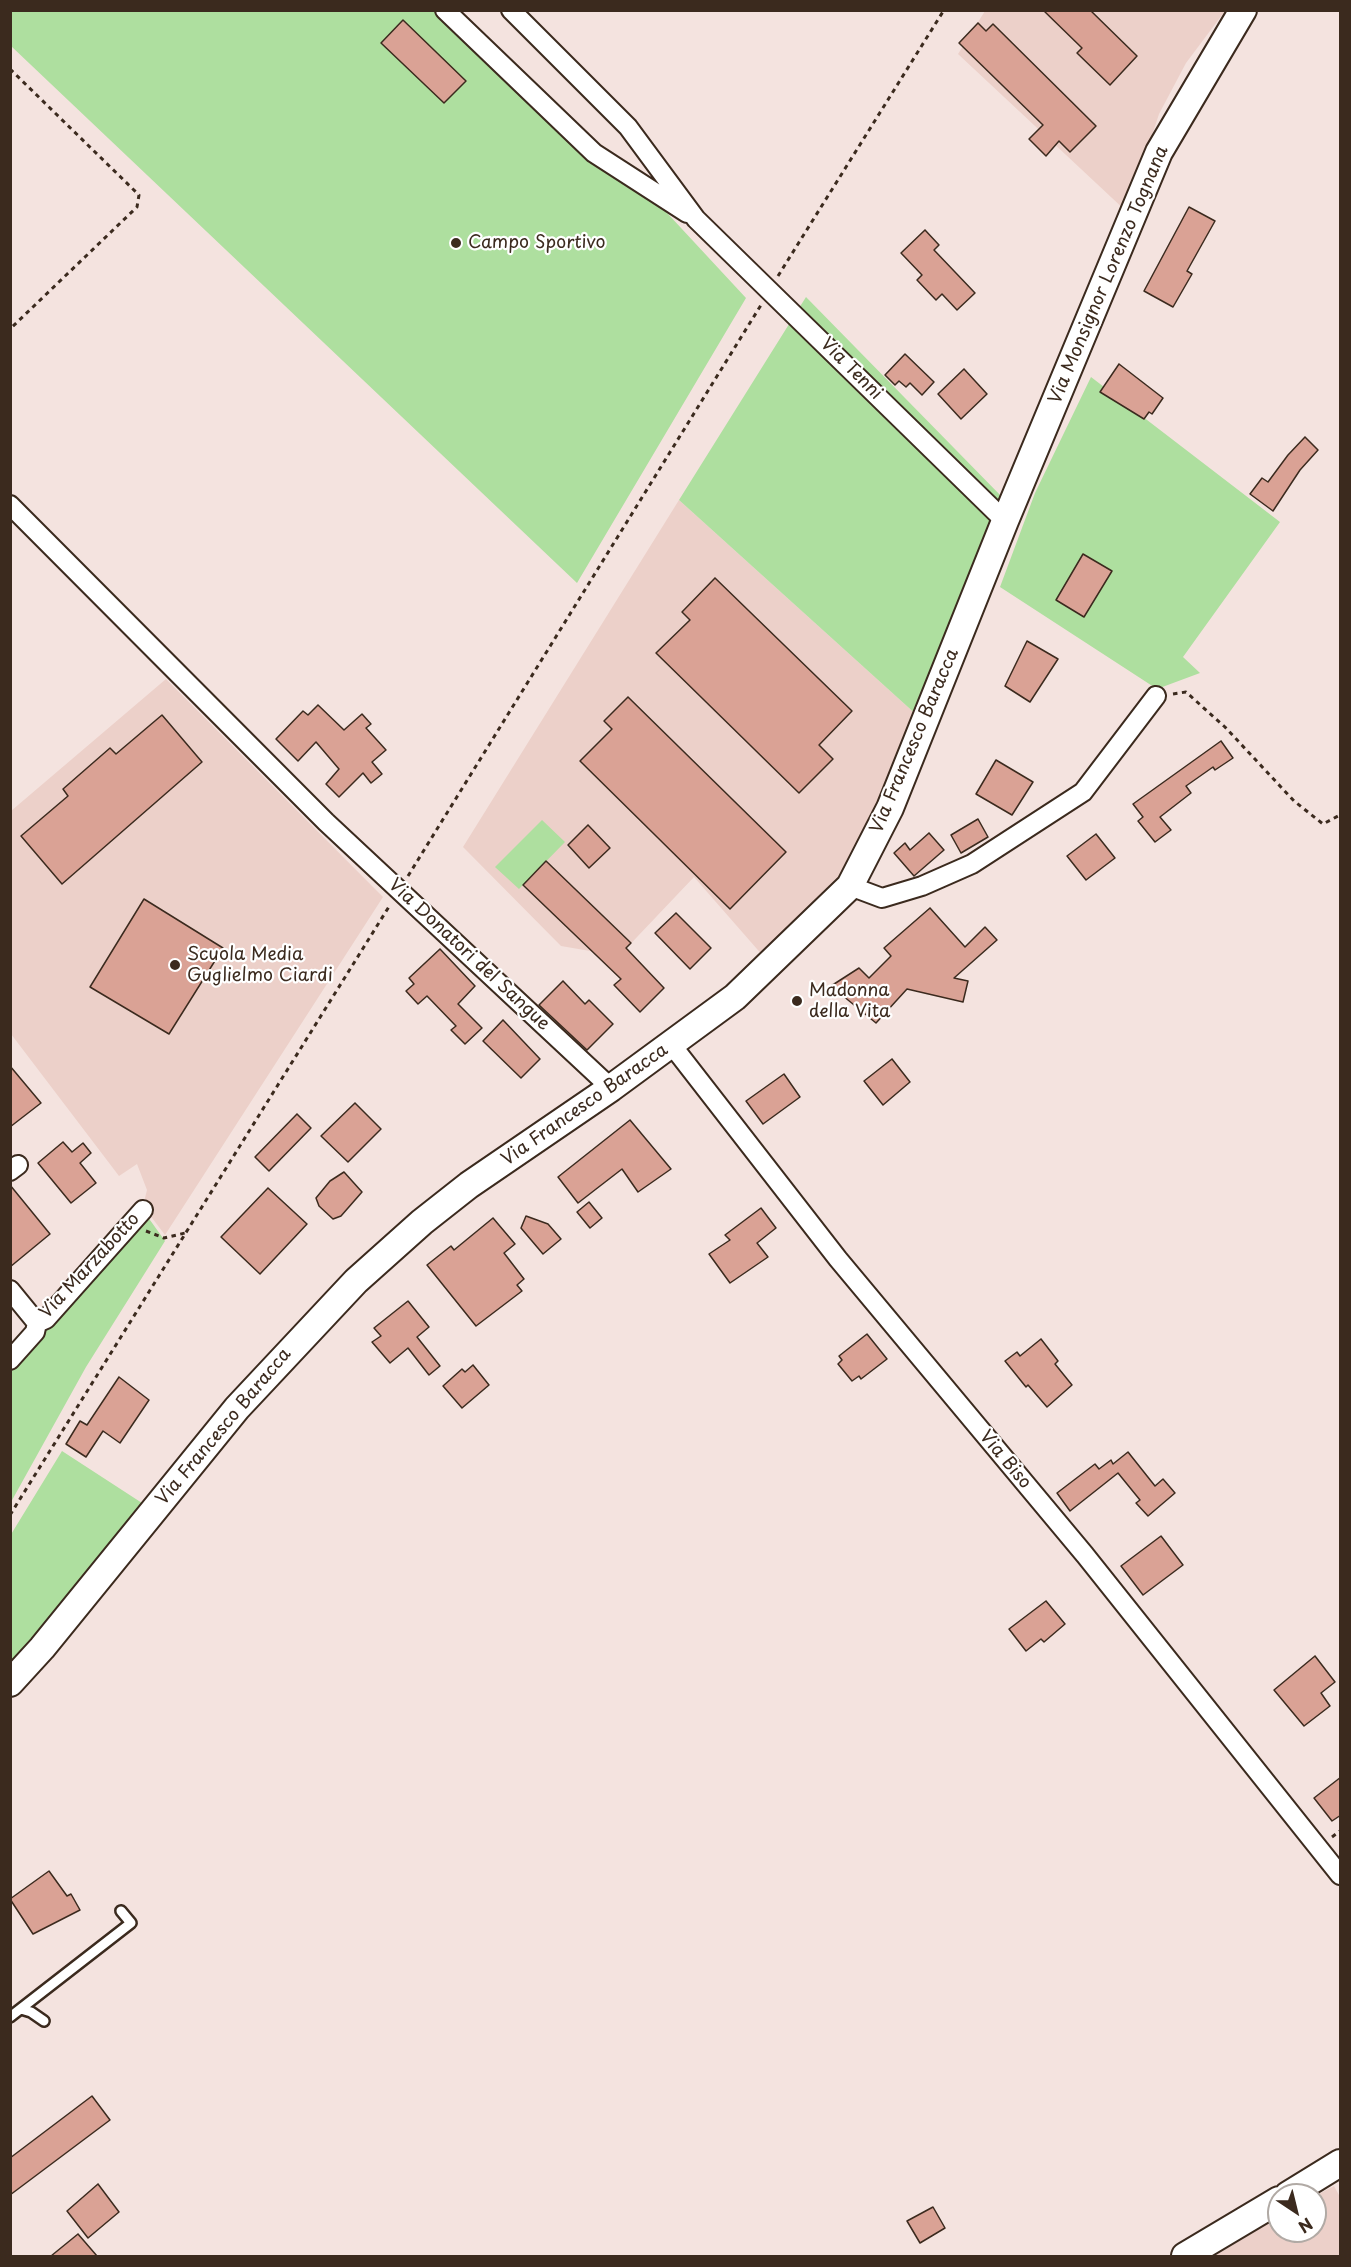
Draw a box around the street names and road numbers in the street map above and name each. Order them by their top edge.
street label: Via Monsignor Lorenzo Tognana [1045,143,1173,407]
street label: Via Tenni [815,333,887,405]
street label: Via Francesco Baracca [866,646,964,836]
street label: Via Donatori del Sangue [384,875,554,1035]
street label: Via Francesco Baracca [498,1039,672,1171]
street label: Via Marzabotto [36,1209,144,1323]
street label: Via Francesco Baracca [152,1344,296,1510]
street label: Via Biso [974,1426,1036,1494]

